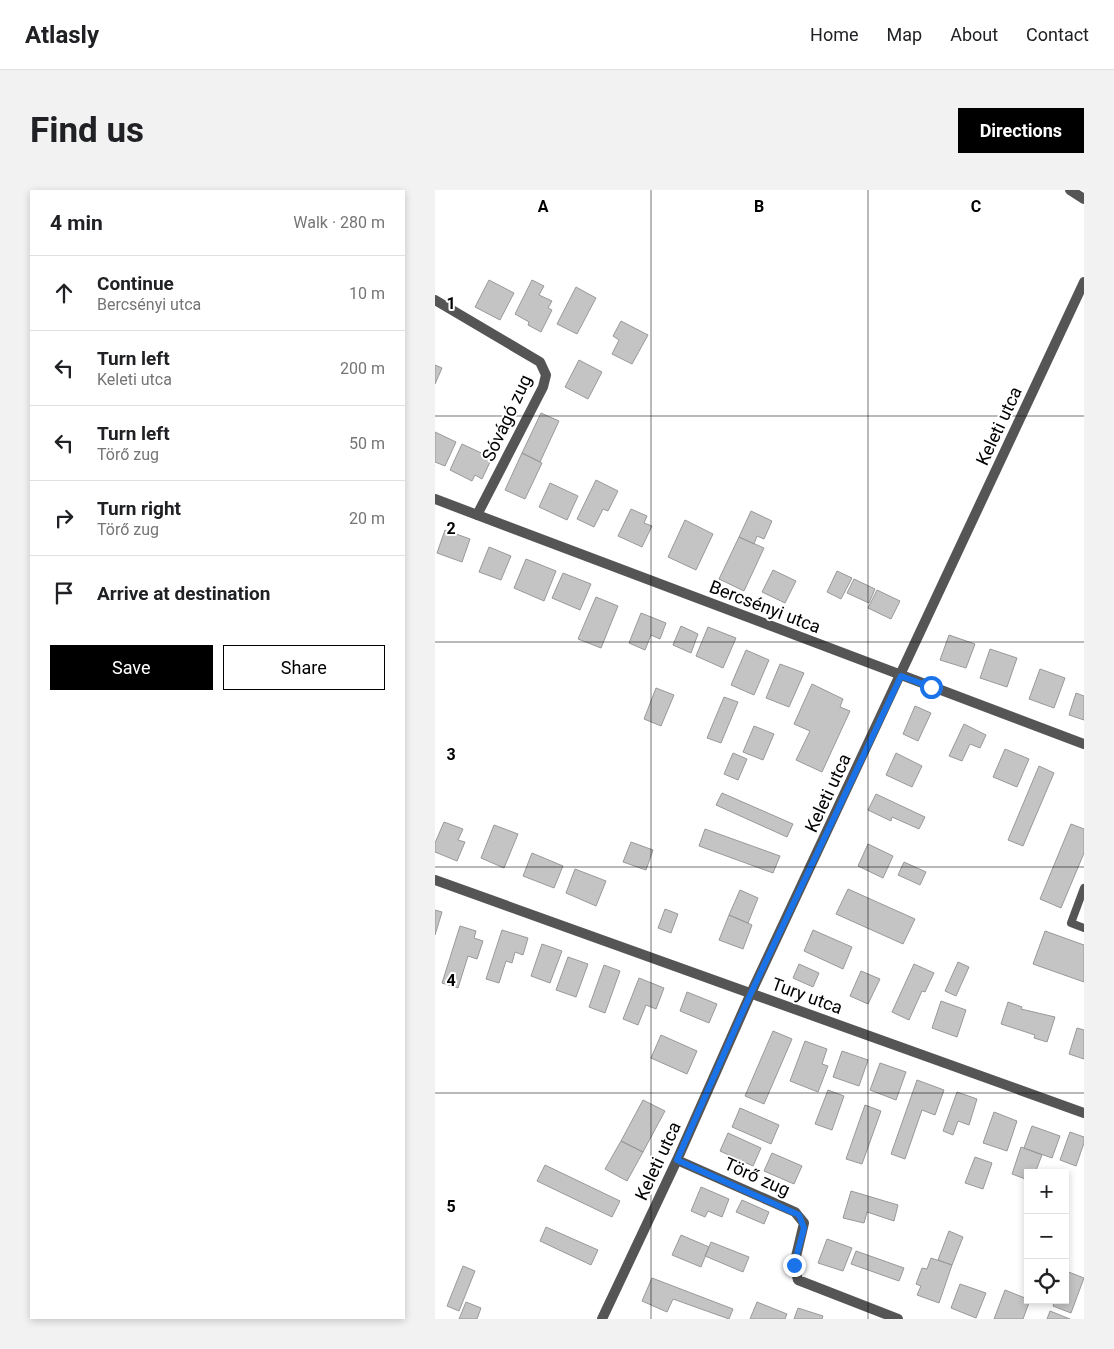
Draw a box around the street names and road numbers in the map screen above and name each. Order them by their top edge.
street label: Sóvágó zug [477,371,536,464]
street label: Keleti utca [971,383,1026,468]
street label: Bercsényi utca [707,576,824,637]
street label: Keleti utca [800,750,855,835]
street label: Tury utca [769,973,846,1018]
street label: Keleti utca [630,1118,685,1203]
street label: Törő zug [721,1153,793,1200]

